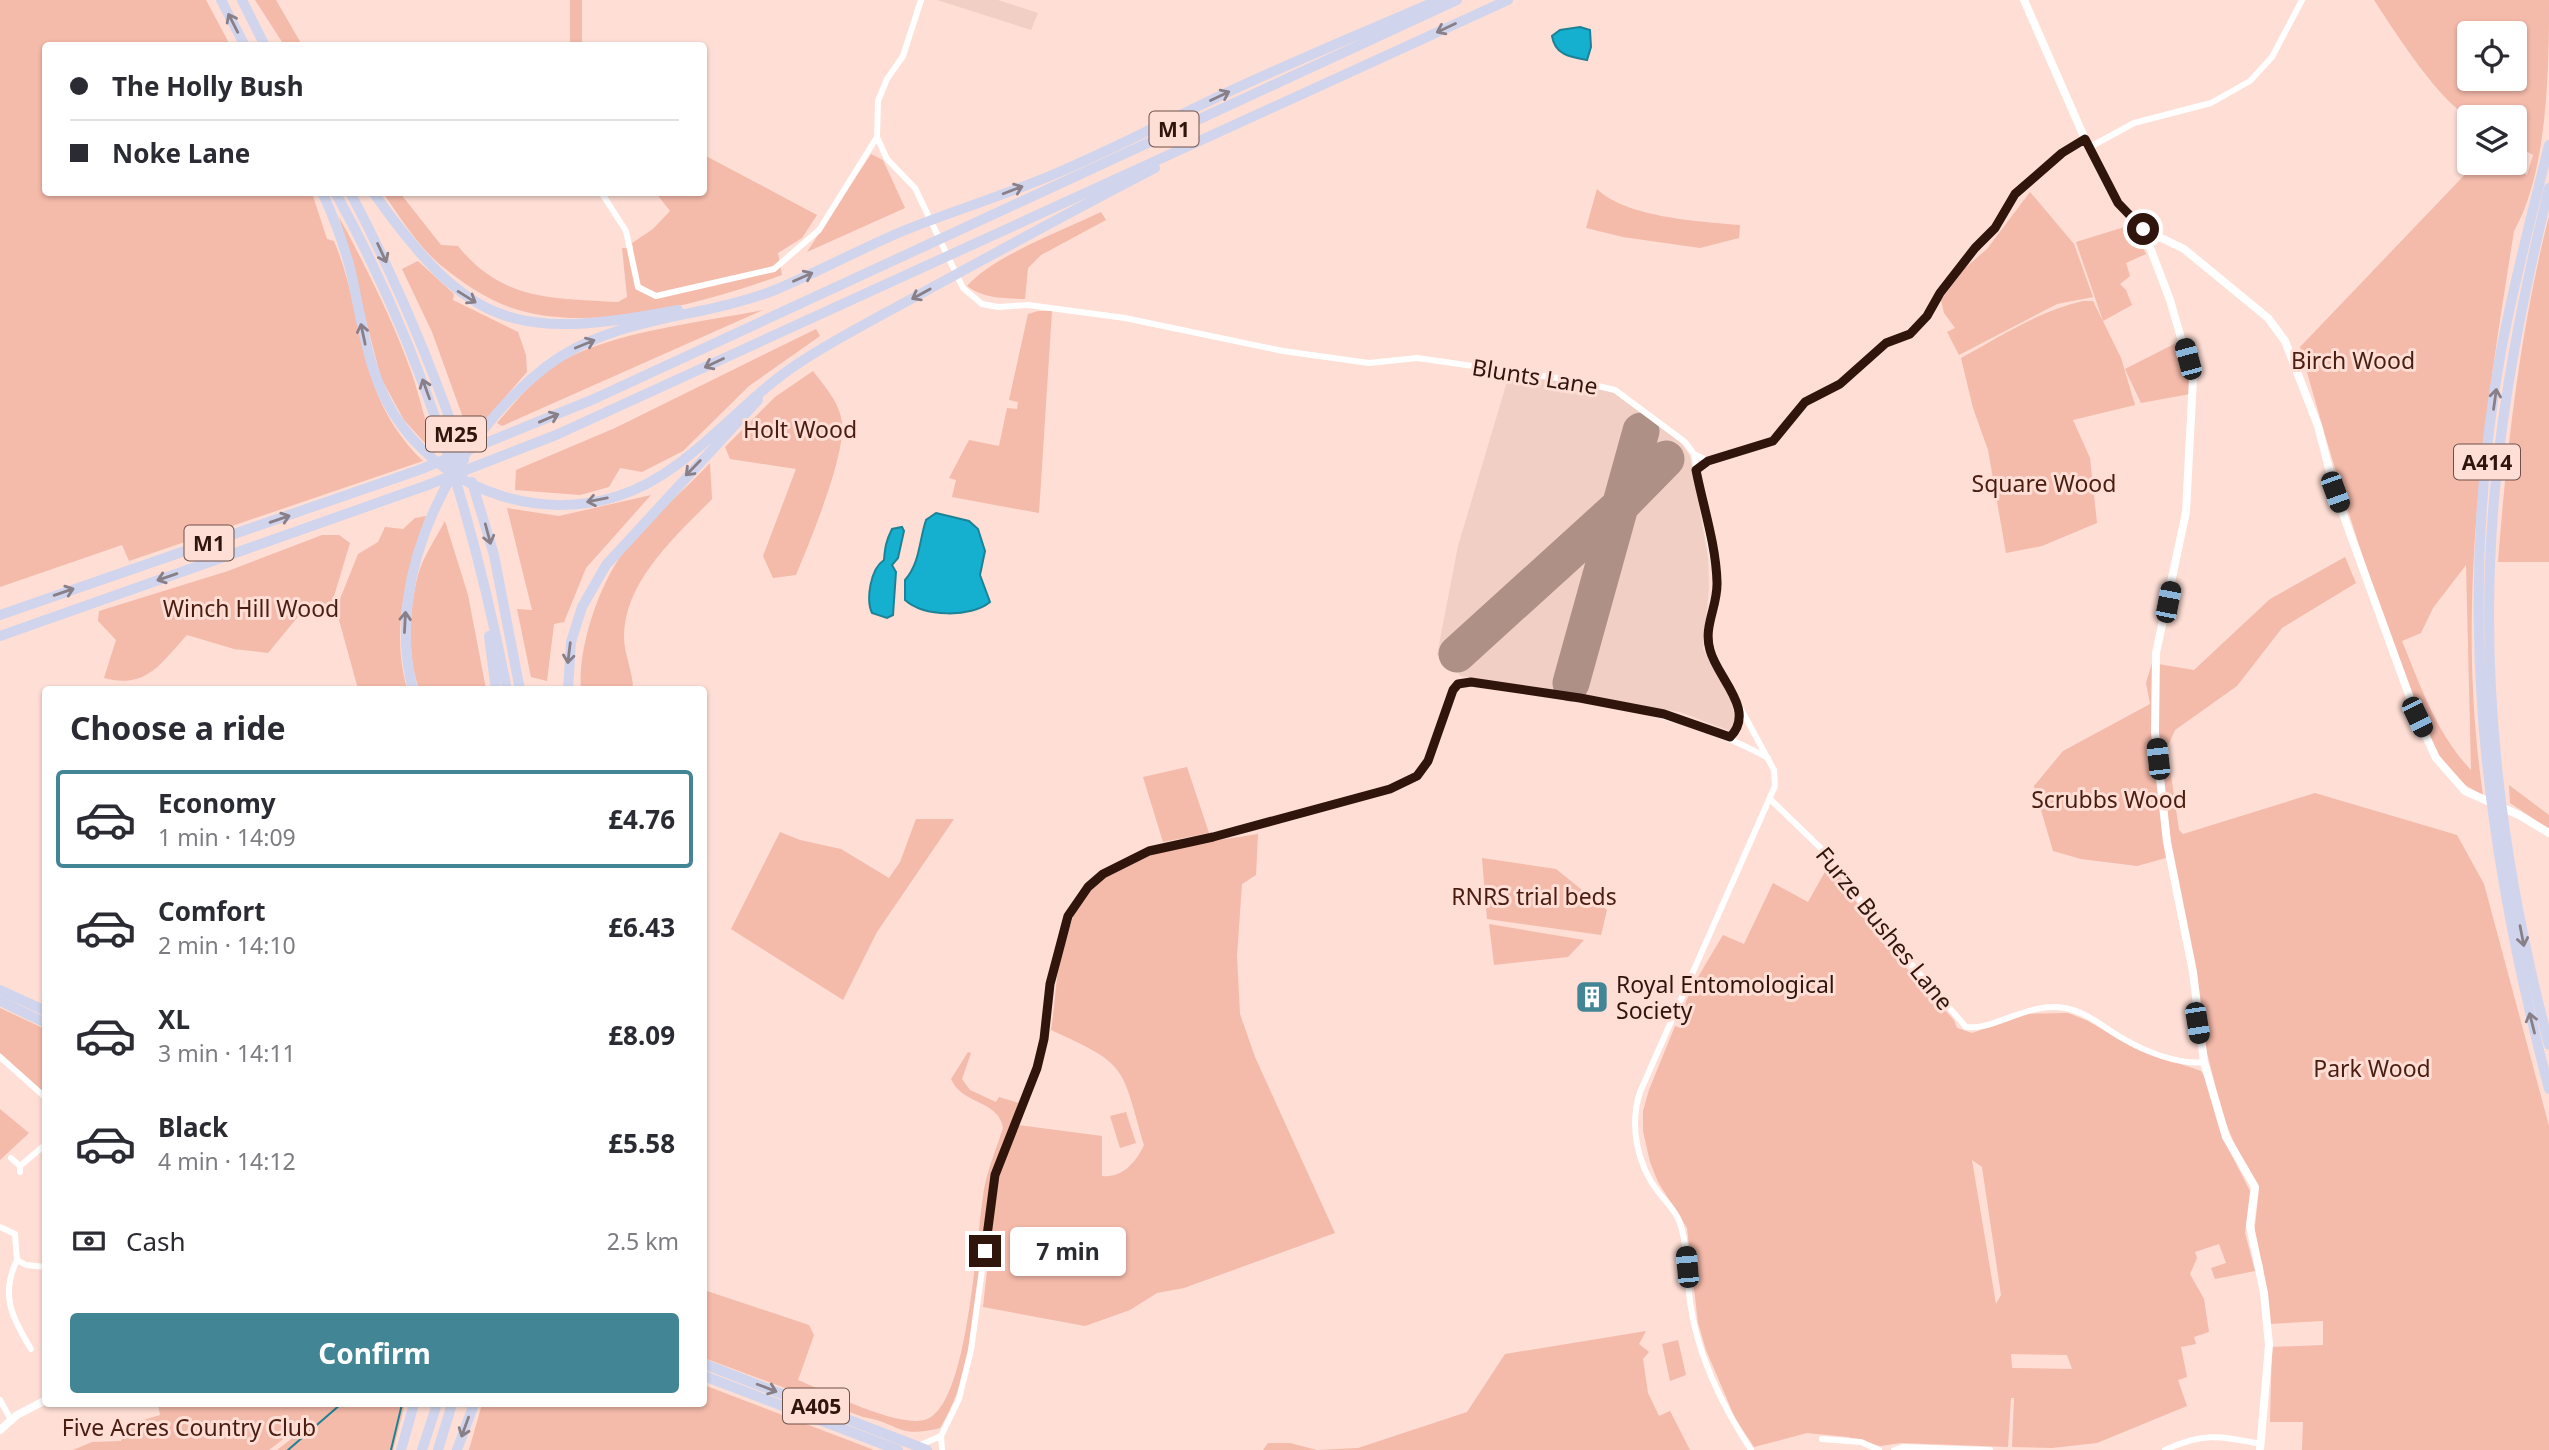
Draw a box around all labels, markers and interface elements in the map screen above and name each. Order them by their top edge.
one-way arrow [225,13,239,34]
map controls [2457,21,2527,175]
button: locate [2457,21,2527,91]
one-way arrow [1436,22,1457,35]
text: The Holly Bush [112,68,304,104]
one-way arrow [1209,88,1230,102]
button: layers [2457,105,2527,175]
road number: M1 [1150,111,1198,146]
text: Noke Lane [112,135,250,171]
one-way arrow [1002,182,1024,195]
route start [2127,213,2159,245]
one-way arrow [376,242,389,263]
one-way arrow [792,270,813,283]
one-way arrow [911,288,932,301]
one-way arrow [457,289,476,304]
one-way arrow [356,323,370,346]
one-way arrow [574,336,595,349]
car [2173,336,2204,382]
park label: Birch Wood [2291,344,2415,376]
street label: Blunts Lane [1470,350,1600,402]
one-way arrow [704,357,725,370]
one-way arrow [419,378,431,400]
one-way arrow [2488,389,2501,411]
one-way arrow [537,411,559,424]
park label: Holt Wood [743,413,857,445]
road number: M25 [426,416,486,452]
road number: A414 [2454,444,2520,480]
one-way arrow [685,459,702,476]
park label: Square Wood [1972,467,2116,499]
car [2318,469,2353,515]
one-way arrow [586,494,609,507]
one-way arrow [268,512,290,524]
one-way arrow [482,522,495,545]
road number: M1 [184,526,234,560]
one-way arrow [156,571,178,584]
car [2154,579,2183,625]
one-way arrow [53,585,75,597]
park label: Winch Hill Wood [163,592,339,624]
one-way arrow [398,611,411,634]
one-way arrow [563,642,576,664]
car [2399,694,2436,740]
text: Choose a ride [70,706,286,749]
car [2146,737,2171,781]
park label: Scrubbs Wood [2031,783,2187,815]
text: Economy [158,785,276,821]
icon: car [74,788,137,851]
text: £4.76 [608,801,675,837]
text: 1 min · 14:09 [158,821,296,853]
street label: Furze Bushes Lane [1809,839,1961,1017]
park label: RNRS trial beds [1451,880,1617,912]
text: Comfort [158,893,266,929]
icon: car [74,896,137,959]
text: £6.43 [608,909,675,945]
one-way arrow [2516,924,2530,947]
text: 2 min · 14:10 [158,929,296,961]
place label: Royal Entomological Society [1616,968,1835,1026]
building icon: Royal Entomological Society [1573,978,1611,1016]
text: XL [158,1001,190,1037]
car [2184,1001,2211,1045]
icon: car [74,1004,137,1067]
one-way arrow [2525,1012,2538,1035]
text: £8.09 [608,1017,675,1053]
text: 3 min · 14:11 [158,1037,296,1069]
park label: Park Wood [2313,1052,2431,1084]
text: Black [158,1109,228,1145]
icon: car [74,1112,137,1175]
text: £5.58 [608,1125,675,1161]
text: 4 min · 14:12 [158,1145,296,1177]
icon: cash [70,1222,108,1260]
text: Cash [126,1223,186,1259]
text: 2.5 km [607,1225,679,1257]
callout: 7 min [1010,1226,1125,1276]
route end [969,1235,1001,1267]
text: 7 min [1036,1235,1100,1267]
car [1675,1245,1700,1289]
button: Confirm [70,1313,679,1393]
one-way arrow [756,1383,778,1395]
road number: A405 [783,1388,849,1424]
park label: Five Acres Country Club [62,1411,316,1443]
one-way arrow [458,1415,470,1437]

